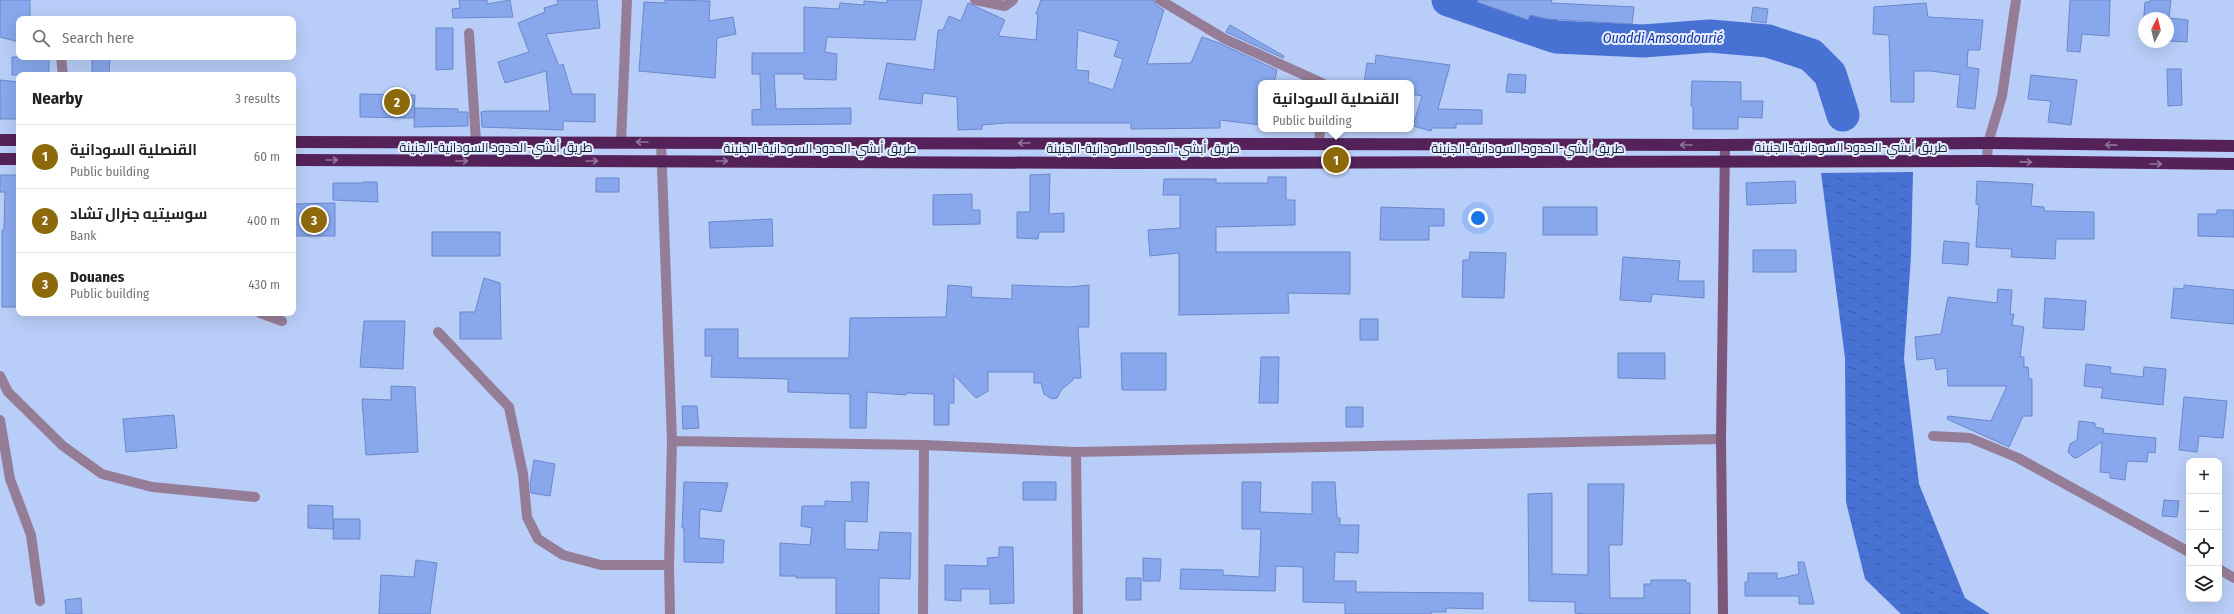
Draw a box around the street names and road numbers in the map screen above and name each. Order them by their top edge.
street label: طريق أبشي-الحدود السودانية-الجنينة [399,139,593,158]
street label: طريق أبشي-الحدود السودانية-الجنينة [1754,139,1948,158]
street label: طريق أبشي-الحدود السودانية-الجنينة [723,140,917,159]
street label: طريق أبشي-الحدود السودانية-الجنينة [1046,140,1240,159]
street label: طريق أبشي-الحدود السودانية-الجنينة [1431,140,1625,159]

